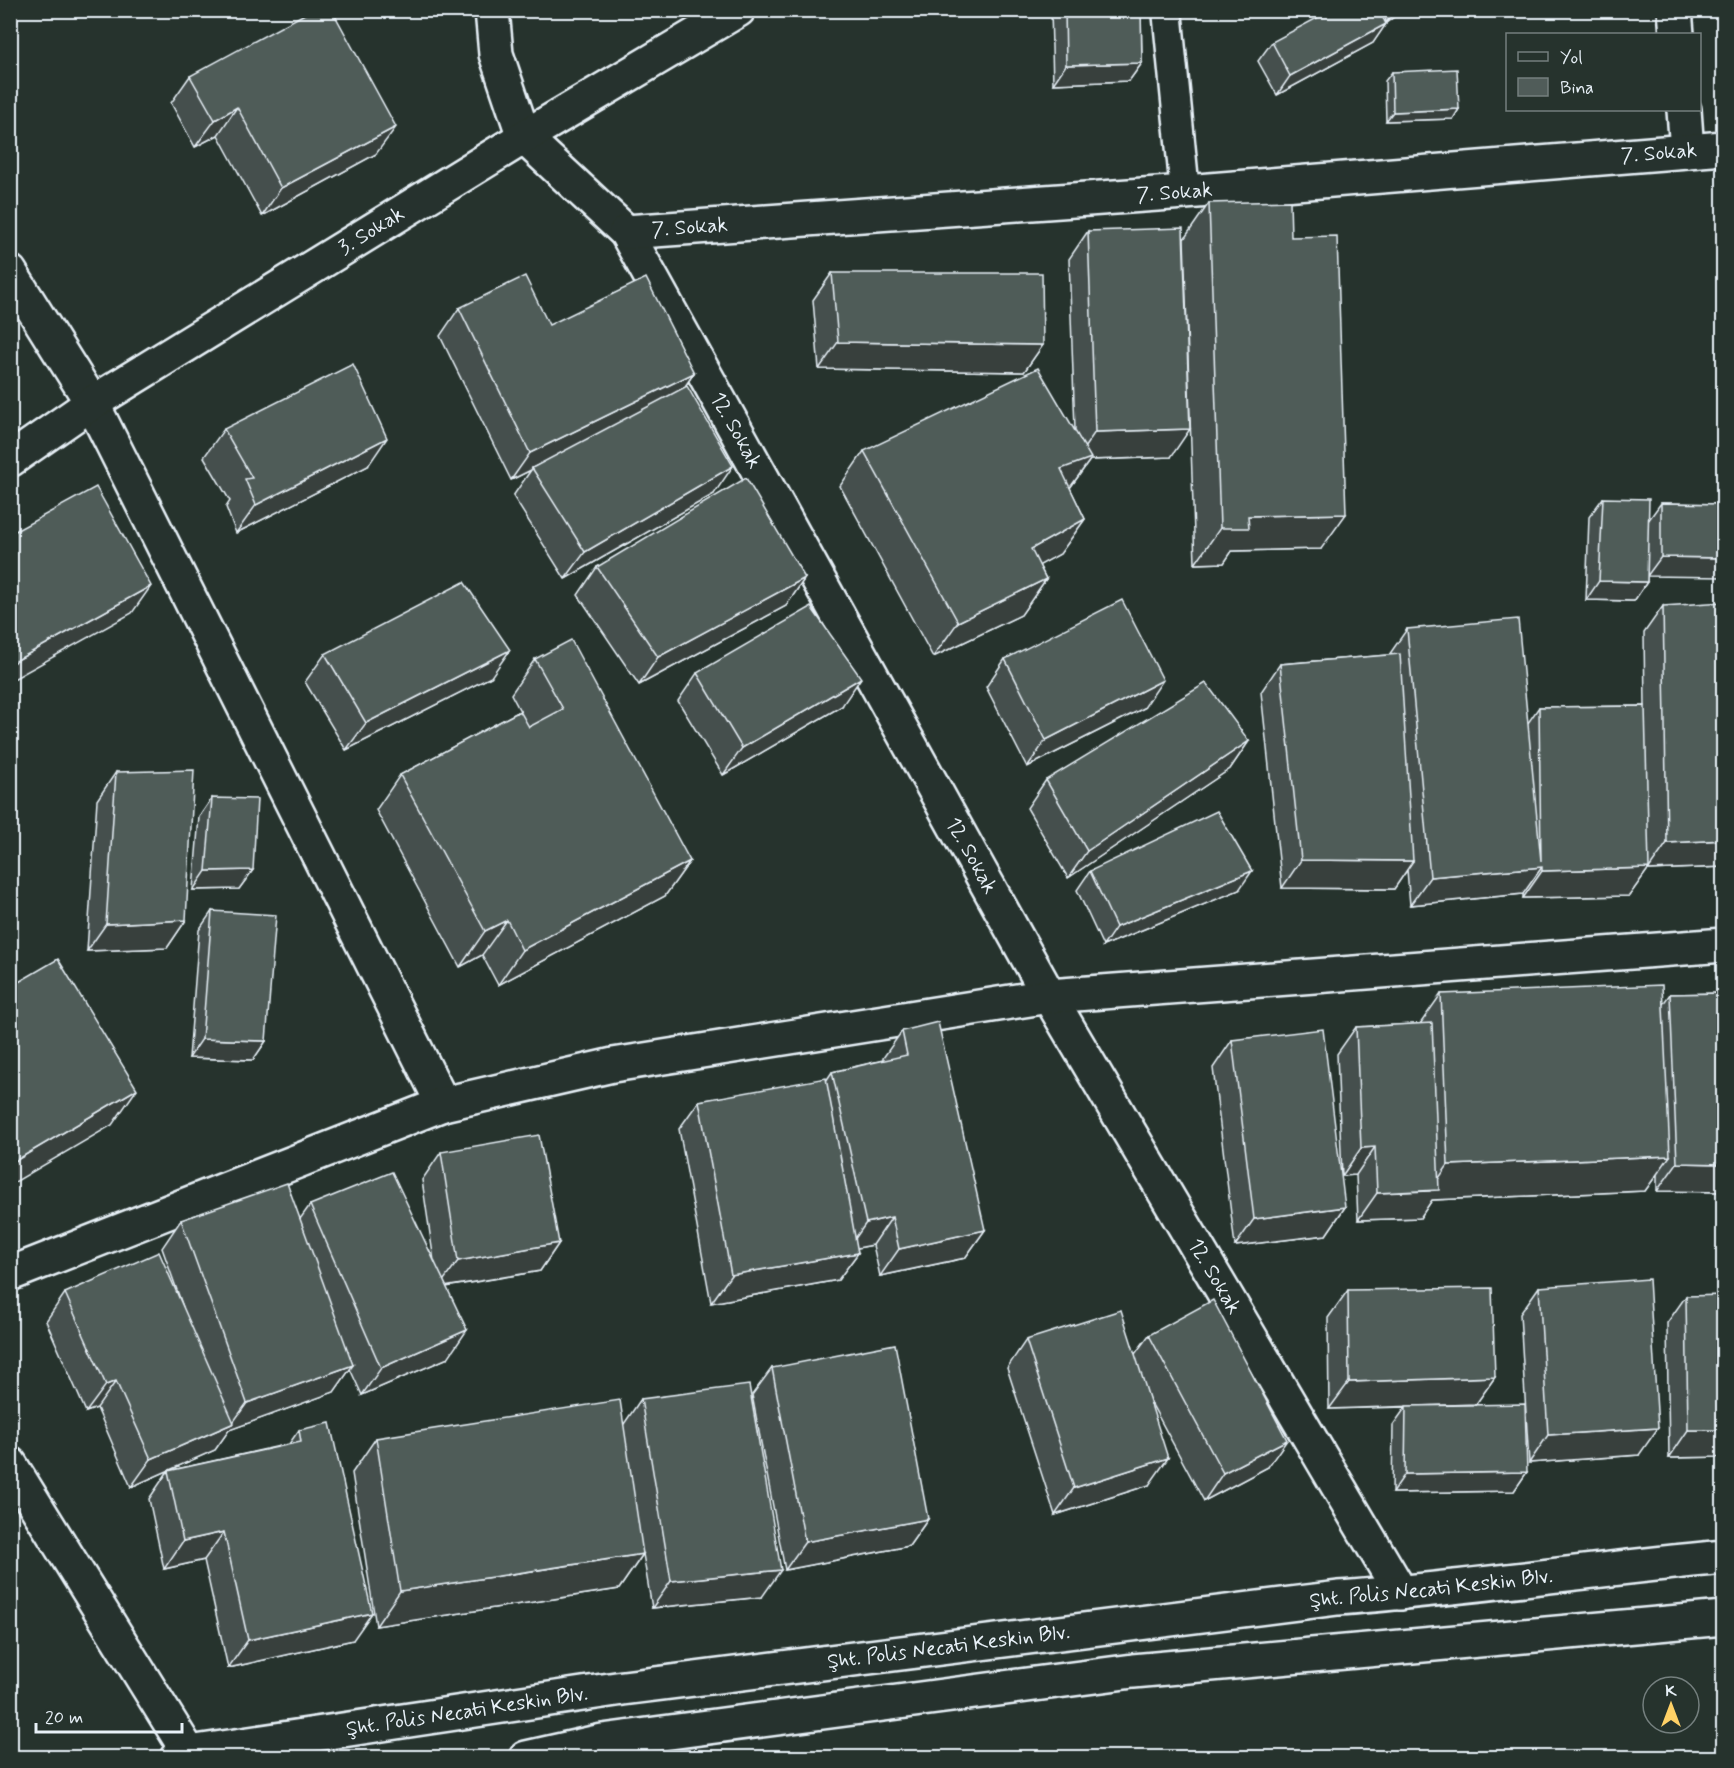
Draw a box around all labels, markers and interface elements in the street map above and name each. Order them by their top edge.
legend [1506,33,1701,111]
text: Yol [1560,46,1583,70]
text: Bina [1560,76,1594,100]
street label: 7. Sokak [1620,136,1698,170]
street label: 7. Sokak [1136,176,1214,209]
street label: 3. Sokak [333,200,410,262]
street label: 7. Sokak [651,211,729,244]
street label: 12. Sokak [703,387,768,474]
street label: 12. Sokak [939,812,1004,899]
street label: 12. Sokak [1181,1233,1248,1320]
street label: Şht. Polis Necati Keskin Blv. [1308,1562,1554,1615]
street label: Şht. Polis Necati Keskin Blv. [826,1618,1072,1676]
north arrow [1641,1675,1701,1735]
street label: Şht. Polis Necati Keskin Blv. [344,1679,590,1743]
text: K [1665,1681,1677,1702]
scale bar [36,1696,182,1734]
text: 20 m [45,1706,83,1730]

